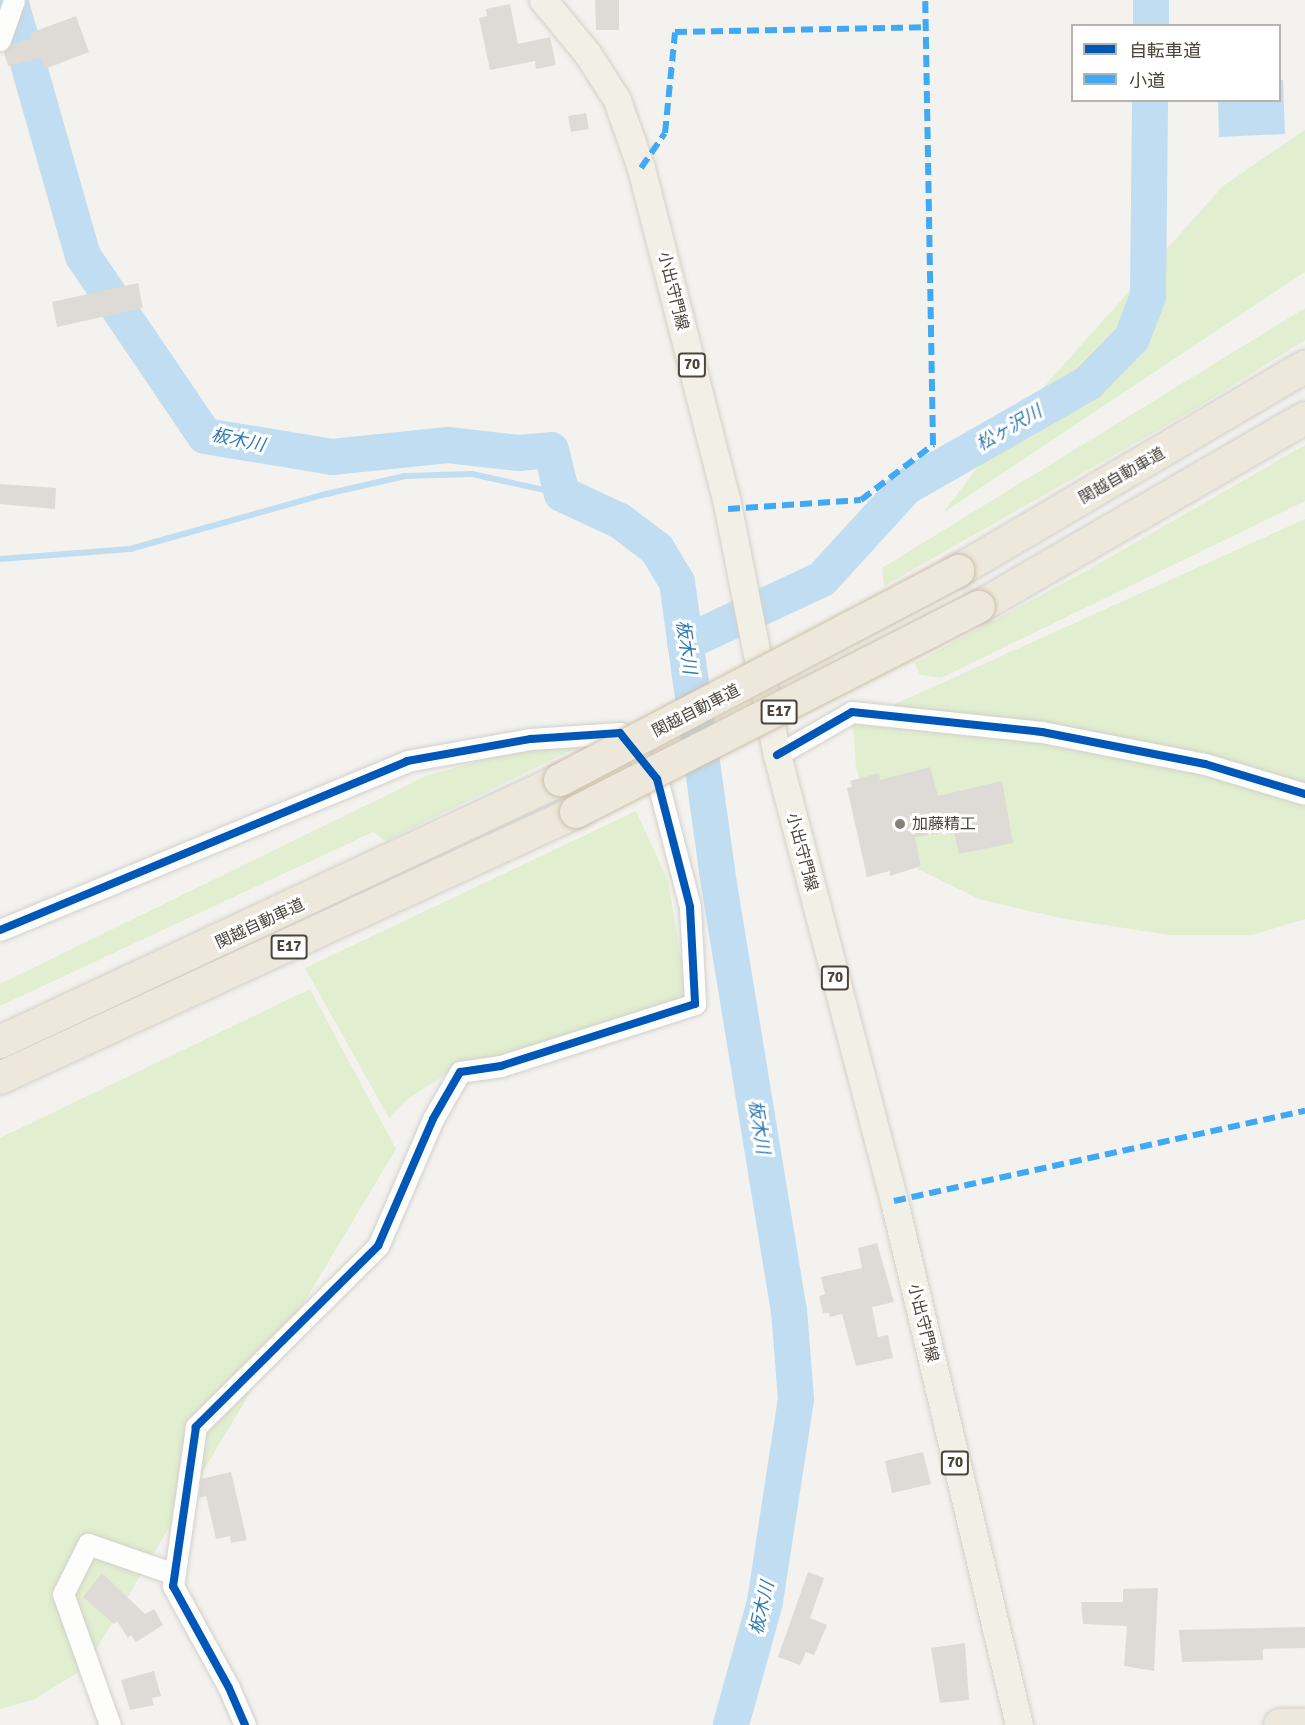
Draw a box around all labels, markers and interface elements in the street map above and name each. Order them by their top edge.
legend [1071,24,1281,102]
text: 自転車道 [1129,40,1201,62]
text: 小道 [1129,70,1165,92]
street label: 小出守門線 [654,250,692,332]
road number: 70 [677,353,707,377]
water label: 松ヶ沢川 [972,401,1046,455]
water label: 板木川 [209,424,267,456]
street label: 関越自動車道 [1076,444,1168,508]
water label: 板木川 [672,619,700,675]
street label: 関越自動車道 [649,681,743,741]
road number: E17 [760,700,798,724]
street label: 小出守門線 [782,811,822,893]
place label: 加藤精工 [912,814,976,834]
marker: 加藤精工 [893,817,907,831]
street label: 関越自動車道 [212,895,308,953]
road number: E17 [270,935,308,959]
road number: 70 [820,966,850,990]
water label: 板木川 [744,1099,774,1155]
street label: 小出守門線 [904,1282,942,1364]
road number: 70 [940,1451,970,1475]
water label: 板木川 [745,1579,779,1637]

